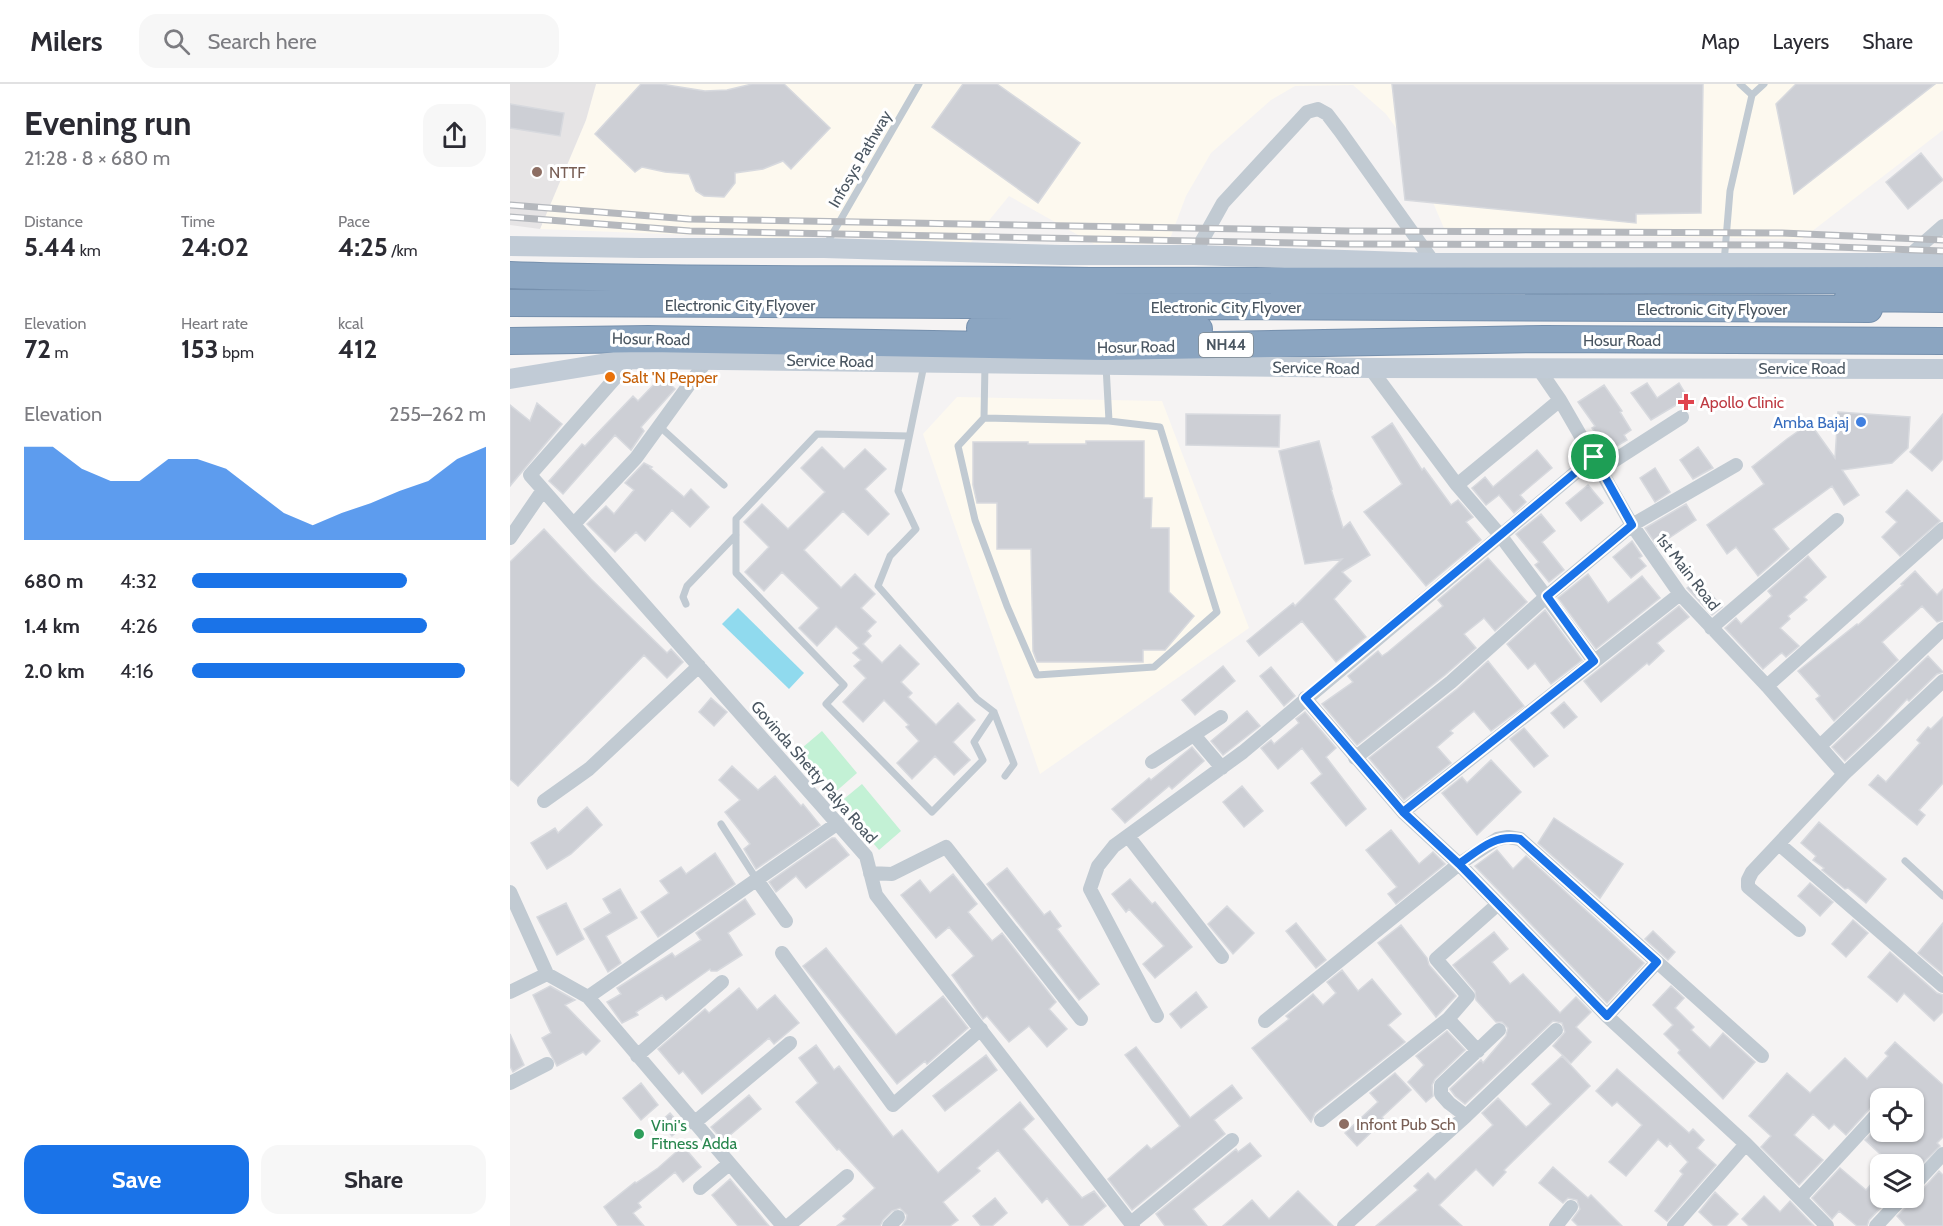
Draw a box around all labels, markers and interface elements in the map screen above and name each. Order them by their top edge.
search box [139,14,559,68]
text: Milers [30,24,103,58]
icon: search [160,25,193,58]
text: Search here [208,28,317,55]
text: Map [1701,29,1740,54]
text: Layers [1773,29,1829,54]
text: Share [1862,29,1913,54]
text: Evening run [24,103,191,143]
button: share [423,104,486,167]
street label: Infosys Pathway [825,107,895,211]
text: 21:28 · 8 × 680 m [24,146,170,170]
place label: NTTF [549,163,586,182]
marker: NTTF [530,165,544,179]
text: Distance [24,212,83,231]
text: Time [181,212,215,231]
text: Pace [338,212,370,231]
text: 5.44 [24,231,76,263]
text: 24:02 [181,231,249,263]
text: 4:25 [338,231,388,263]
text: km [76,241,101,260]
text: /km [388,241,418,260]
street label: Electronic City Flyover [665,296,816,315]
street label: Electronic City Flyover [1151,298,1302,317]
street label: Electronic City Flyover [1637,300,1788,319]
text: Elevation [24,314,87,333]
text: Heart rate [181,314,248,333]
text: kcal [338,314,364,333]
street label: Hosur Road [612,329,690,349]
street label: Hosur Road [1583,331,1661,350]
text: 72 [24,333,51,365]
text: 153 [181,333,219,365]
text: 412 [338,333,377,365]
road number: NH44 [1199,333,1253,357]
street label: Hosur Road [1097,337,1175,357]
text: m [51,343,69,362]
text: bpm [219,343,254,362]
street label: Service Road [786,351,874,371]
street label: Service Road [1272,358,1360,378]
street label: Service Road [1758,359,1846,378]
place label: Salt 'N Pepper [622,368,718,387]
marker: Salt 'N Pepper [603,370,617,384]
marker: Apollo Clinic [1677,393,1695,411]
place label: Apollo Clinic [1700,393,1784,412]
text: Elevation [24,402,102,426]
text: 255–262 m [389,402,486,426]
place label: Amba Bajaj [1773,413,1849,432]
marker: Amba Bajaj [1854,415,1868,429]
pin [1568,431,1619,482]
icon: arrive [1577,440,1610,473]
street label: 1st Main Road [1652,530,1724,614]
text: 680 m [24,569,83,593]
text: 4:32 [120,569,157,593]
text: 1.4 km [24,614,80,638]
text: 4:26 [120,614,158,638]
text: 2.0 km [24,659,85,683]
text: 4:16 [120,659,154,683]
street label: Govinda Shetty Palya Road [747,697,881,847]
map controls [1870,1088,1924,1208]
button: locate [1870,1088,1924,1142]
place label: Infont Pub Sch [1356,1115,1456,1134]
place label: Vini's Fitness Adda [651,1116,737,1153]
marker: Infont Pub Sch [1337,1117,1351,1131]
marker: Vini's Fitness Adda [632,1127,646,1141]
button: Save [24,1145,249,1214]
button: Share [261,1145,486,1214]
button: layers [1870,1154,1924,1208]

